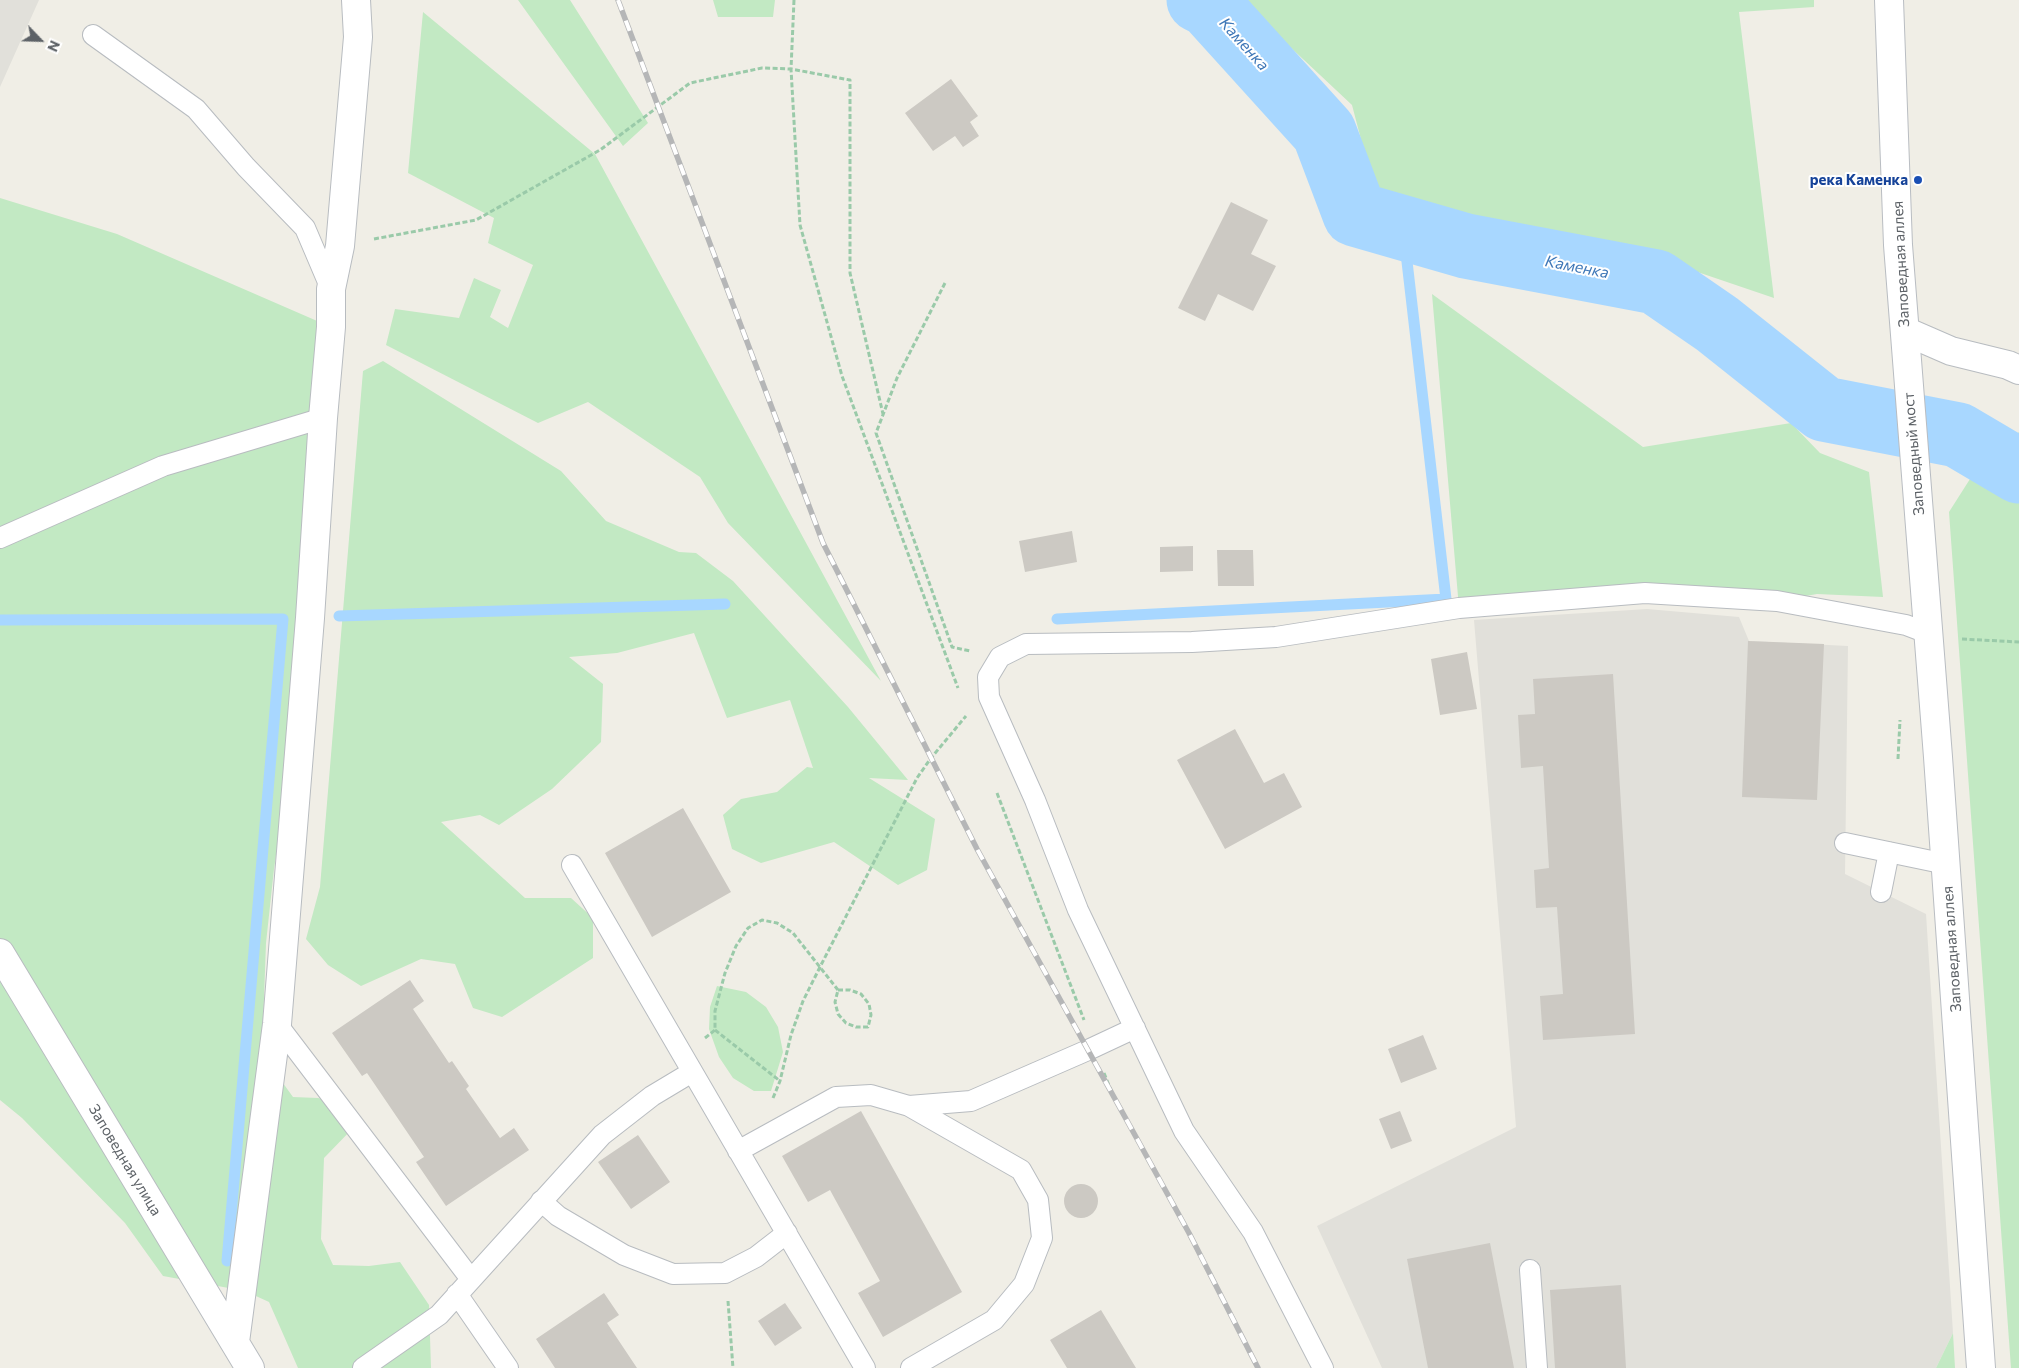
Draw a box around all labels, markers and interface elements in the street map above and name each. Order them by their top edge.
water label: Каменка [1215,14,1273,74]
north arrow [15,15,65,65]
text: N [44,38,64,55]
place label: река Каменка [1810,171,1908,189]
marker: река Каменка [1912,174,1924,186]
street label: Заповедная аллея [1889,200,1913,328]
water label: Каменка [1543,251,1611,283]
street label: Заповедный мост [1900,392,1928,516]
street label: Заповедная аллея [1939,885,1965,1013]
street label: Заповедная улица [85,1101,165,1219]

